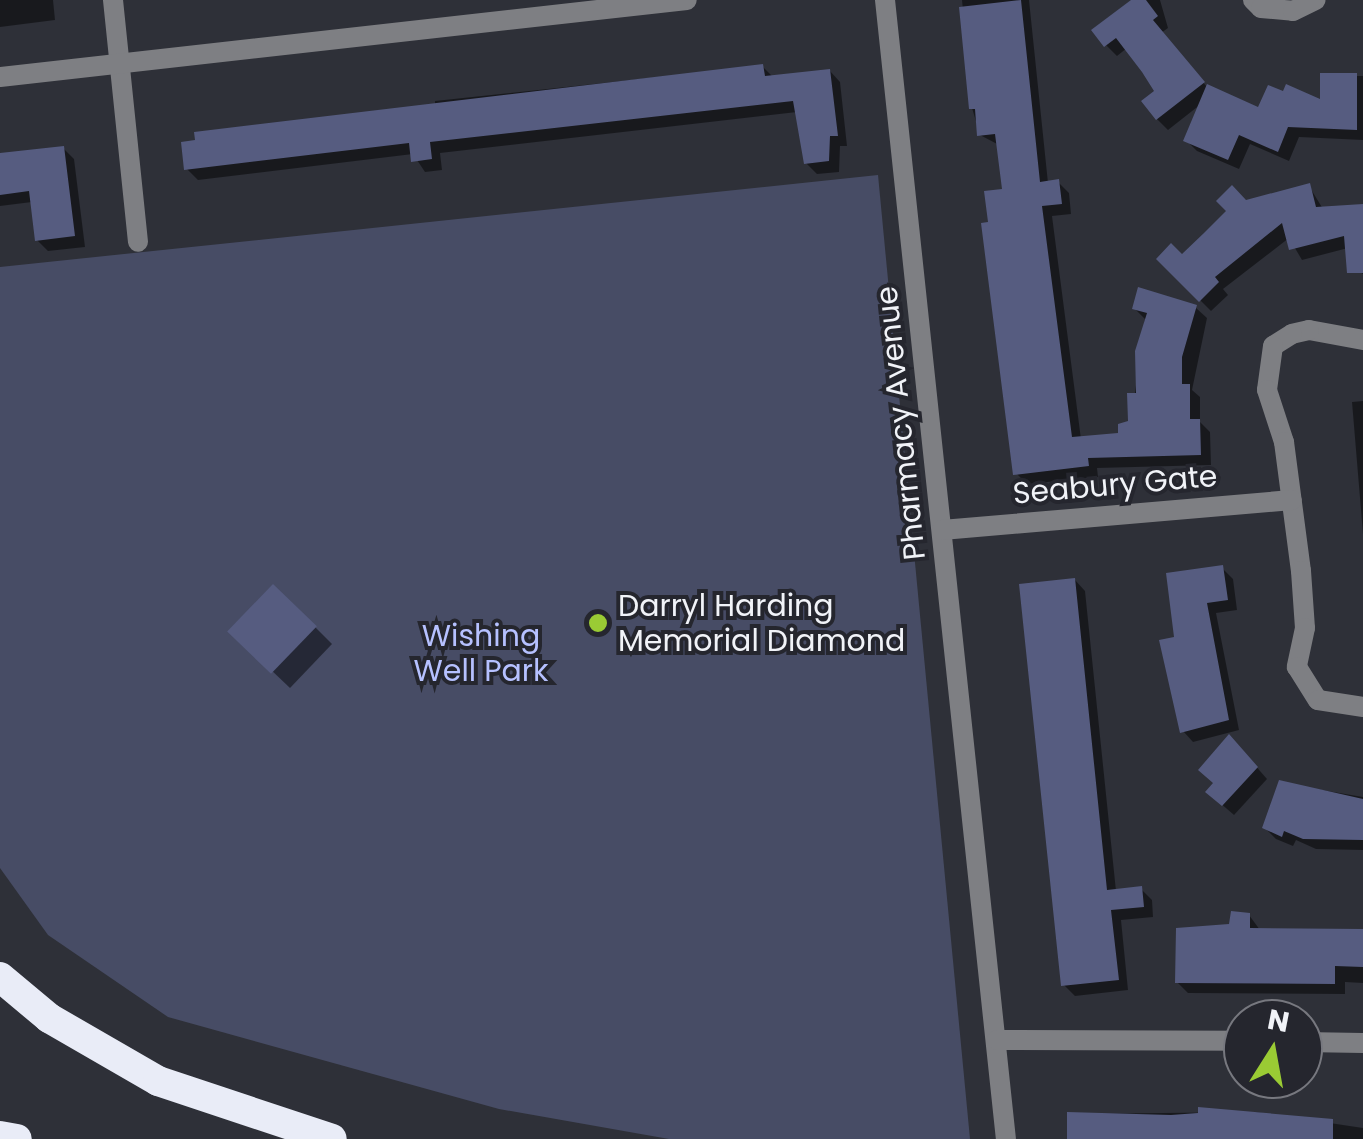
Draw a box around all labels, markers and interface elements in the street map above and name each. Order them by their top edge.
street label: Pharmacy Avenue [869,284,933,562]
street label: Seabury Gate [1011,458,1219,512]
place label: Darryl Harding Memorial Diamond [618,588,905,658]
marker: Darryl Harding Memorial Diamond [587,612,609,634]
park label: Wishing Well Park [414,618,548,688]
north arrow [1223,999,1323,1099]
text: N [1264,1000,1292,1042]

